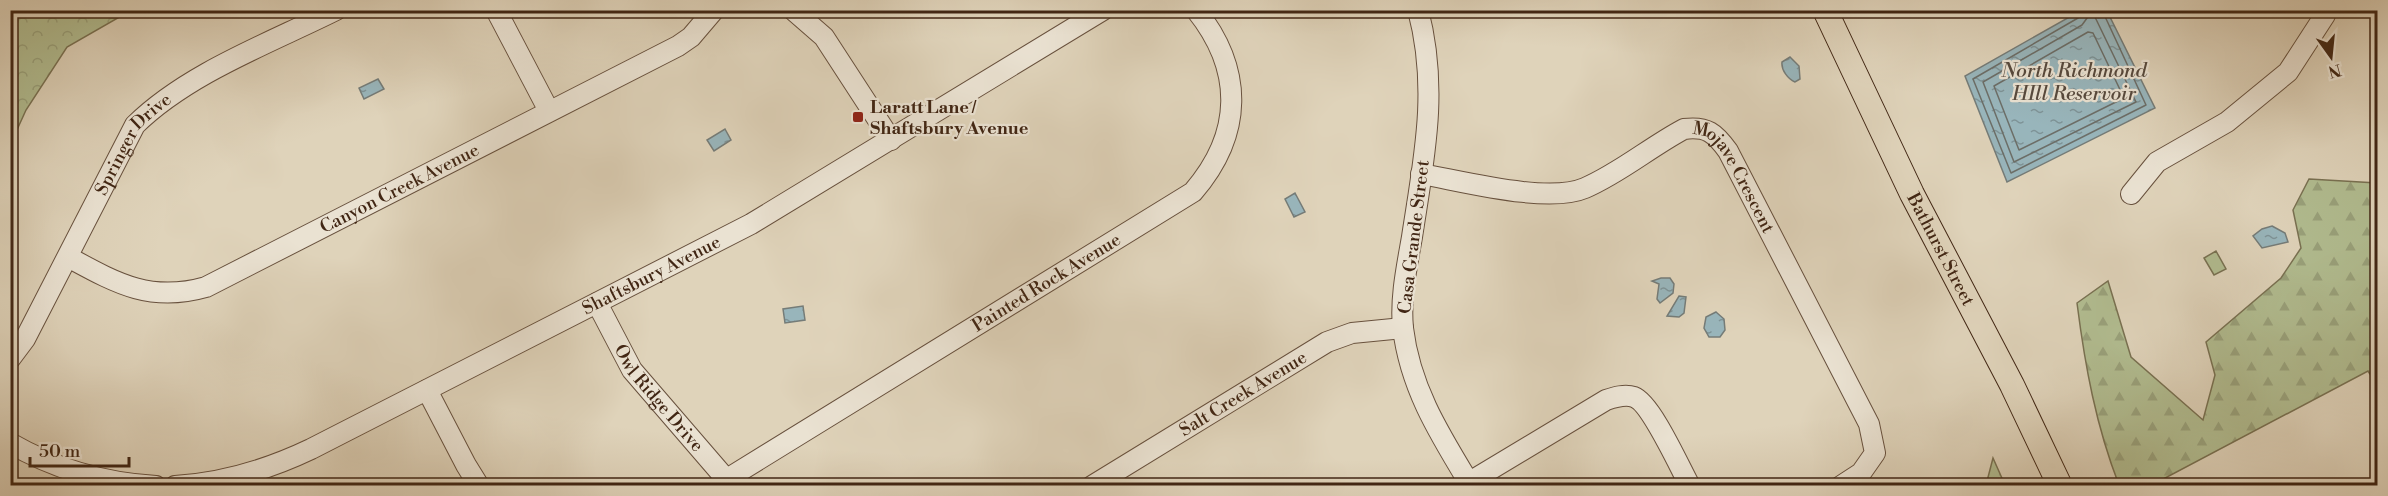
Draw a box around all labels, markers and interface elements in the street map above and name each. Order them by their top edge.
north arrow [2301,27,2361,87]
water label: North Richmond HIll Reservoir [2000,59,2147,107]
text: N [2326,59,2343,82]
street label: Springer Drive [89,88,176,199]
place label: Laratt Lane / Shaftsbury Avenue [870,96,1029,140]
marker: Laratt Lane / Shaftsbury Avenue [851,110,865,124]
street label: Mojave Crescent [1691,116,1780,238]
street label: Canyon Creek Avenue [316,138,483,238]
street label: Casa Grande Street [1393,158,1435,315]
street label: Bathurst Street [1902,188,1980,310]
street label: Painted Rock Avenue [968,228,1125,337]
street label: Shaftsbury Avenue [578,230,724,320]
street label: Owl Ridge Drive [609,340,709,457]
street label: Salt Creek Avenue [1175,346,1311,441]
scale bar [30,430,129,468]
text: 50 m [39,440,81,463]

